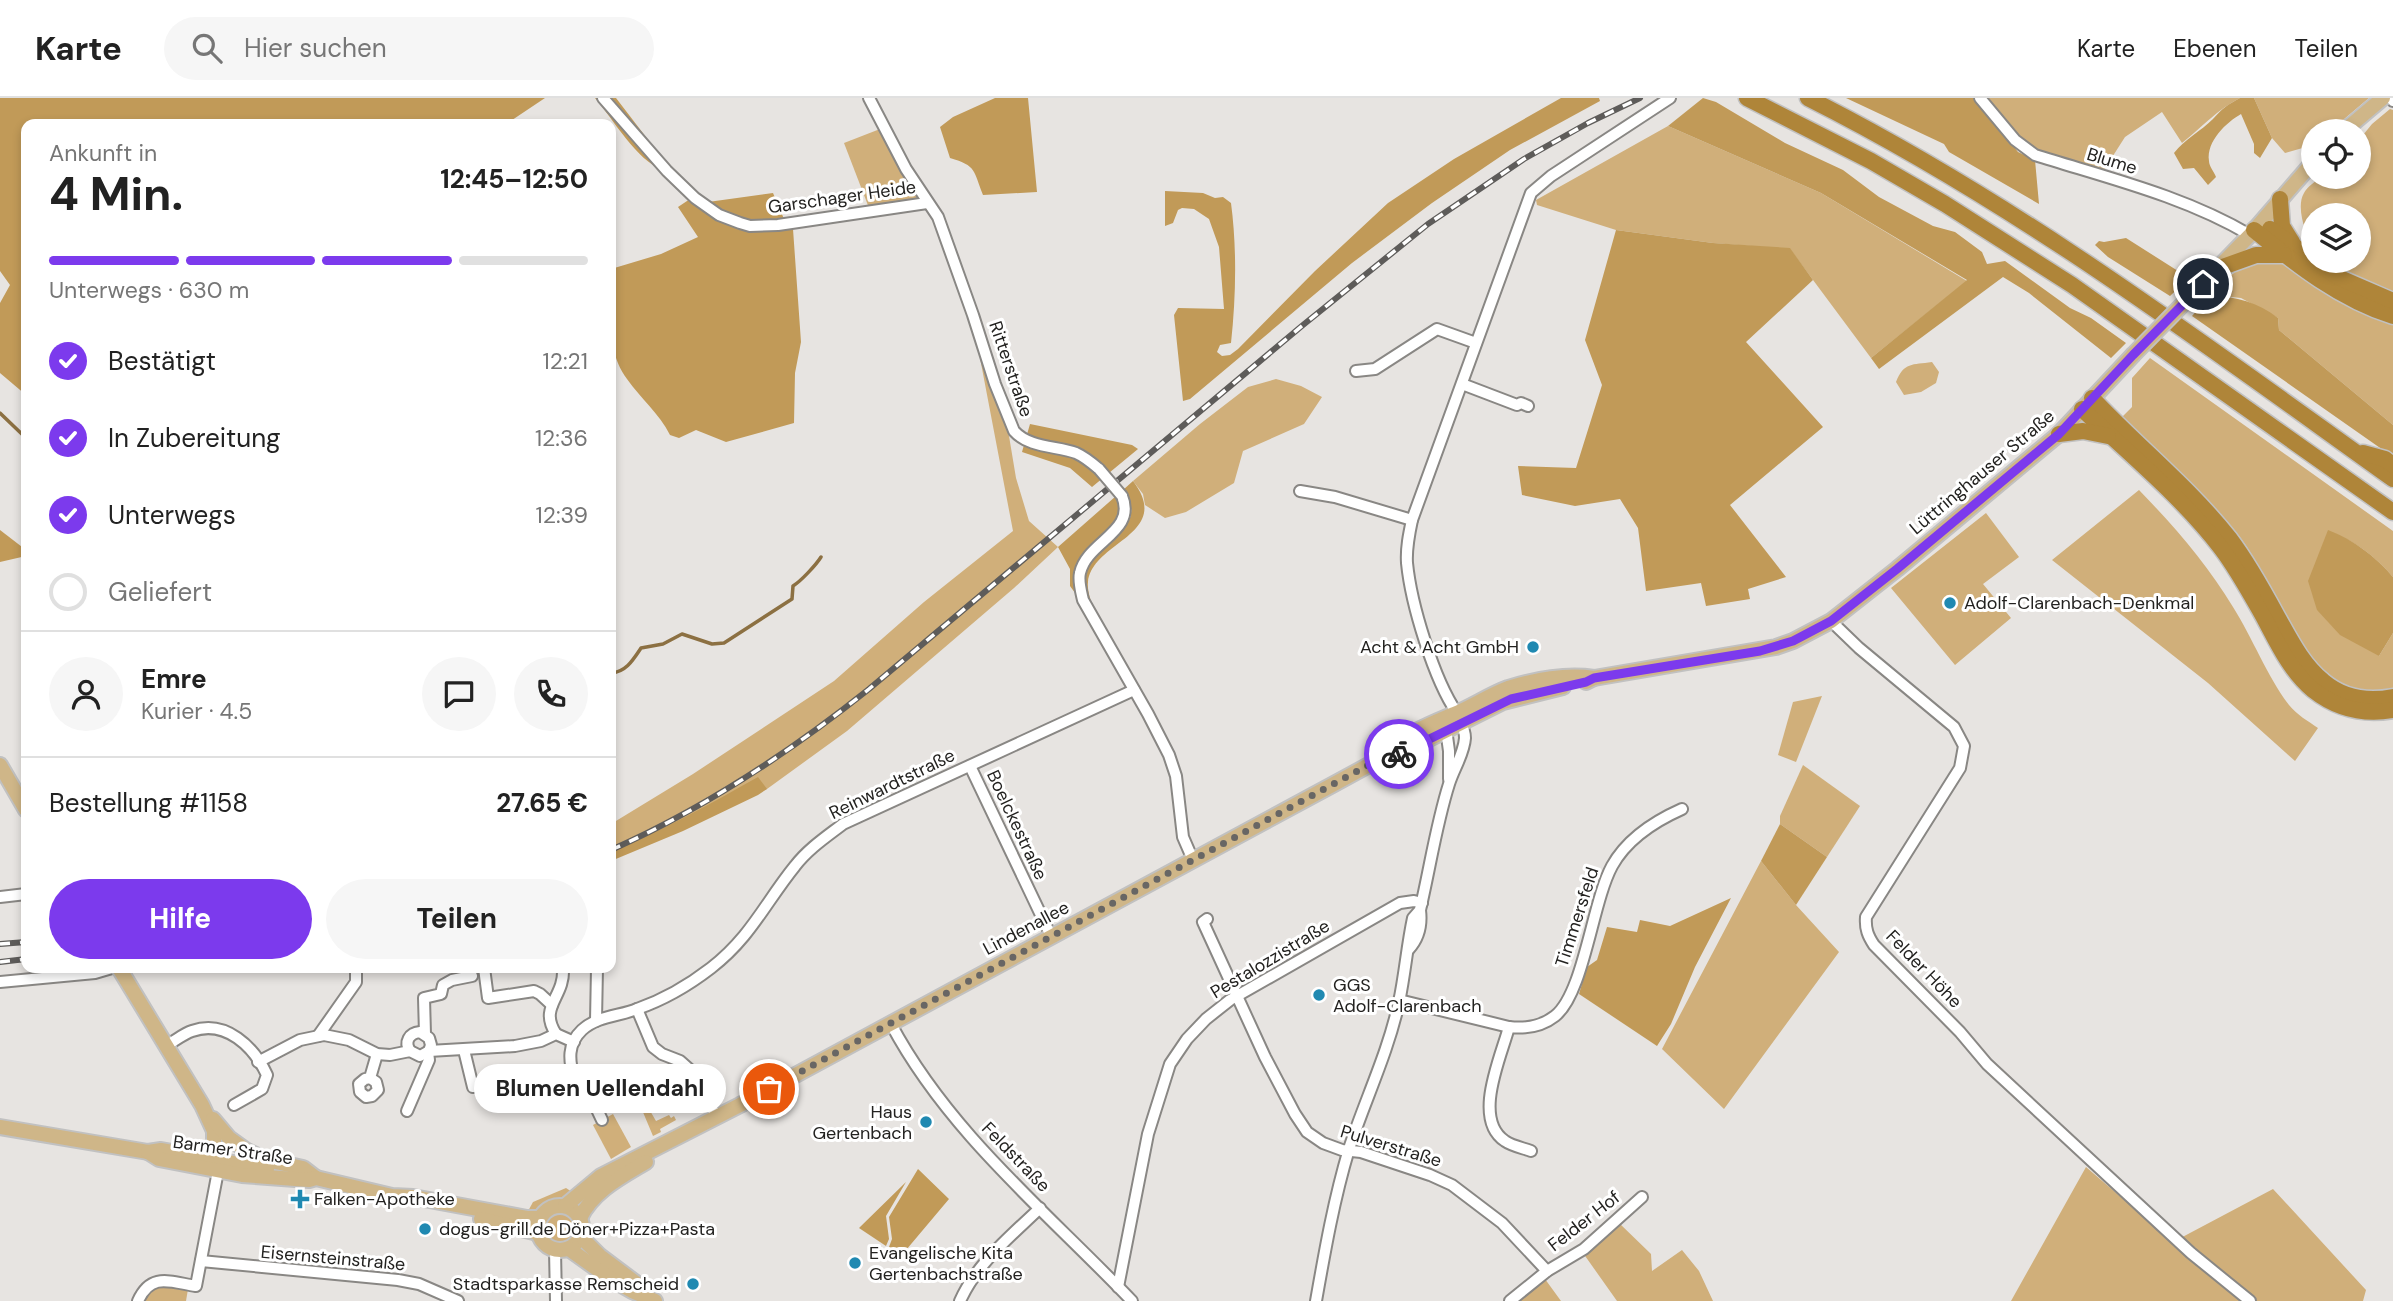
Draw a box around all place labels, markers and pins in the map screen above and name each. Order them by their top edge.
pin [2173,254,2233,314]
place label: Adolf-Clarenbach-Denkmal [1964,591,2194,615]
marker: Adolf-Clarenbach-Denkmal [1942,595,1958,611]
place label: Acht & Acht GmbH [1360,635,1519,659]
marker: Acht & Acht GmbH [1525,639,1541,655]
place label: GGS Adolf-Clarenbach [1333,973,1482,1018]
marker: GGS Adolf-Clarenbach [1311,987,1327,1003]
pin [739,1059,799,1119]
callout: Blumen Uellendahl [475,1065,727,1114]
place label: Haus Gertenbach [812,1100,912,1145]
marker: Haus Gertenbach [918,1114,934,1130]
place label: Falken-Apotheke [314,1187,455,1211]
marker: Falken-Apotheke [292,1191,308,1207]
place label: dogus-grill.de Döner+Pizza+Pasta [439,1217,715,1241]
marker: dogus-grill.de Döner+Pizza+Pasta [417,1221,433,1237]
place label: Evangelische Kita Gertenbachstraße [869,1241,1023,1286]
marker: Evangelische Kita Gertenbachstraße [847,1255,863,1271]
place label: Stadtsparkasse Remscheid [453,1272,679,1296]
marker: Stadtsparkasse Remscheid [685,1276,701,1292]

